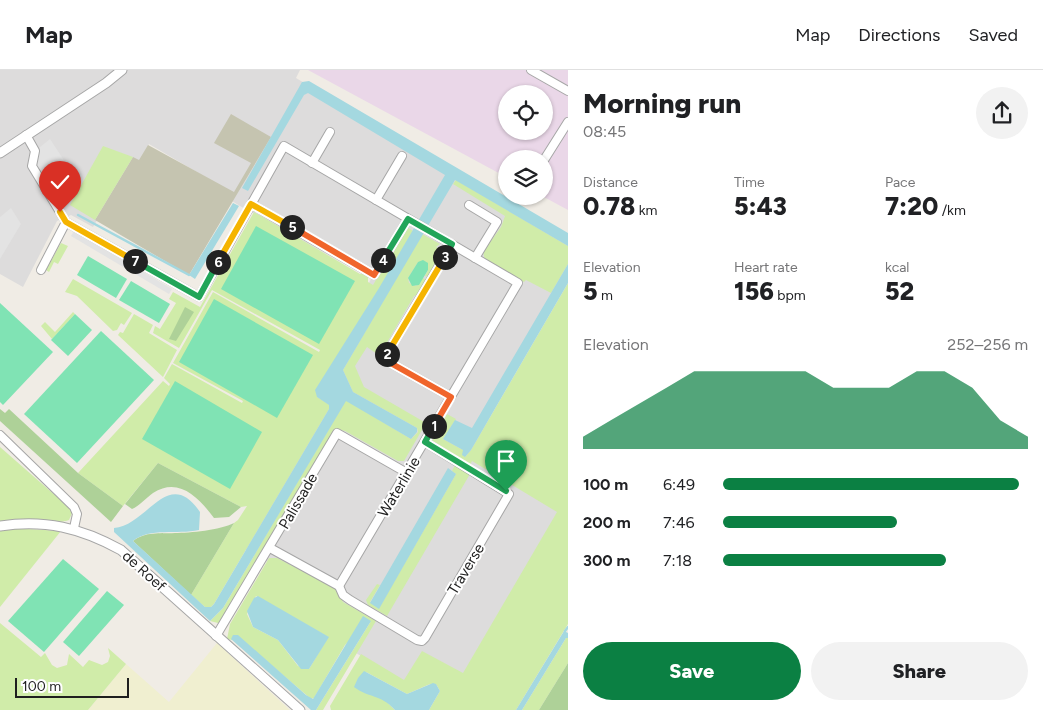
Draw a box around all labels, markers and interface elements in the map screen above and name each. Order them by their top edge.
text: Map [25,20,73,49]
text: Map [795,24,830,46]
text: Directions [858,24,940,46]
text: Saved [968,24,1018,46]
map controls [498,85,553,205]
button: locate [498,85,553,140]
text: Morning run [583,86,741,120]
button: share [976,87,1028,139]
text: 08:45 [583,122,626,141]
button: layers [498,150,553,205]
pin [39,161,81,212]
icon: check [46,168,74,196]
text: Distance [583,174,638,191]
text: Time [734,174,765,191]
text: Pace [885,174,915,191]
text: 0.78 [583,191,635,221]
text: 5:43 [734,191,787,221]
text: 7:20 [885,191,938,221]
text: km [635,202,658,219]
text: /km [938,202,966,219]
pin: 5 [280,214,304,240]
text: 5 [288,219,297,236]
pin: 3 [432,244,458,270]
pin: 7 [122,248,148,274]
pin: 4 [370,248,396,272]
text: 3 [442,249,449,266]
pin: 6 [206,250,230,274]
text: 4 [379,252,388,269]
text: 7 [132,253,139,270]
text: 6 [214,254,223,271]
text: Elevation [583,259,641,276]
text: Heart rate [734,259,798,276]
text: kcal [885,259,909,276]
text: 5 [583,276,598,306]
text: 156 [734,276,774,306]
text: 52 [885,276,914,306]
text: m [598,287,613,304]
text: bpm [774,287,806,304]
text: Elevation [583,335,649,354]
text: 252–256 m [947,335,1028,354]
pin: 2 [374,342,400,366]
text: 2 [383,346,392,363]
pin: 1 [422,414,446,438]
text: 1 [432,418,437,435]
pin [485,440,527,491]
icon: arrive [492,447,520,475]
street label: Waterlinie [374,454,424,520]
street label: Palissade [275,470,321,532]
text: 100 m [583,475,628,494]
text: 6:49 [663,475,695,494]
text: 200 m [583,513,631,532]
text: 7:46 [663,513,695,532]
street label: Traverse [444,540,488,598]
street label: de Roef [118,547,170,596]
text: 300 m [583,551,630,570]
text: 7:18 [663,551,692,570]
button: Save [583,642,801,700]
button: Share [811,642,1028,700]
scale bar [15,675,129,698]
text: 100 m [22,678,61,695]

